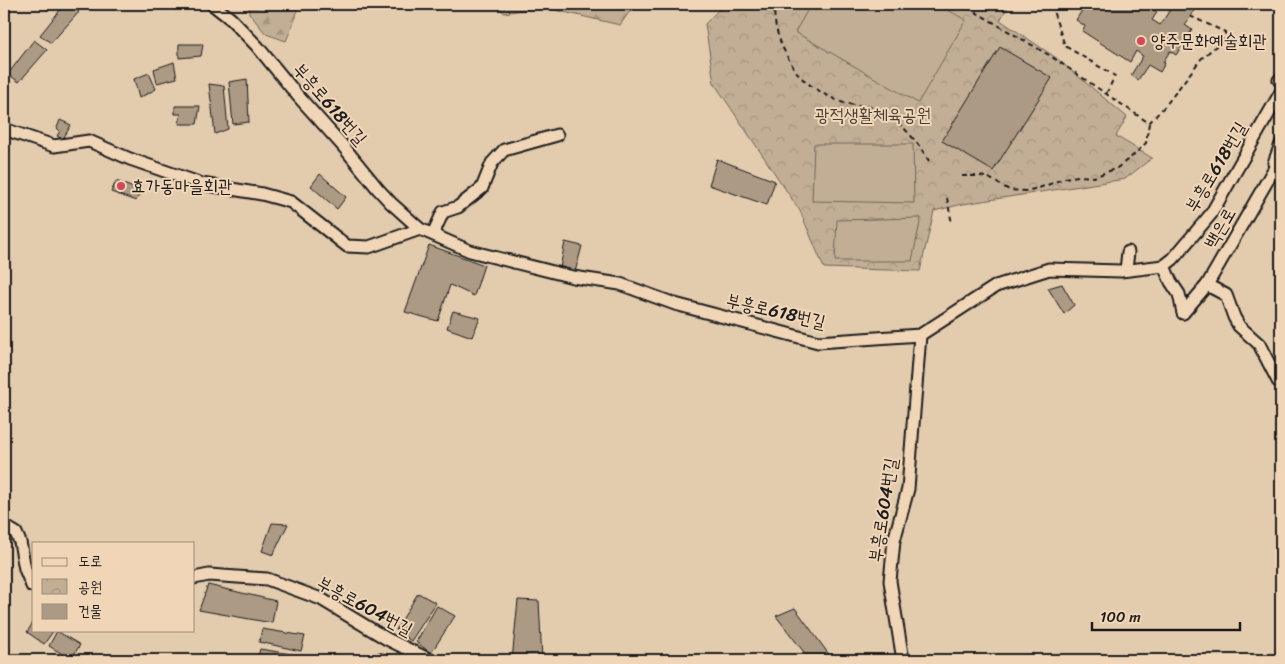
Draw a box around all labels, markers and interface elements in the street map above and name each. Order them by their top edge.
place label: 양주문화예술회관 [1151,25,1267,57]
marker: 양주문화예술회관 [1135,35,1147,47]
street label: 부흥로618번길 [285,55,376,153]
park label: 광적생활체육공원 [815,99,931,131]
street label: 부흥로618번길 [1176,115,1256,219]
place label: 효가동마을회관 [131,170,232,202]
marker: 효가동마을회관 [115,180,127,192]
street label: 백은로 [1195,201,1245,255]
street label: 부흥로618번길 [723,284,829,338]
street label: 부흥로604번길 [859,455,907,564]
legend [32,542,195,632]
text: 도로 [78,548,102,574]
street label: 부흥로604번길 [311,567,419,645]
text: 공원 [78,574,102,600]
text: 건물 [78,598,102,624]
scale bar [1092,599,1240,631]
text: 100 m [1100,604,1141,630]

